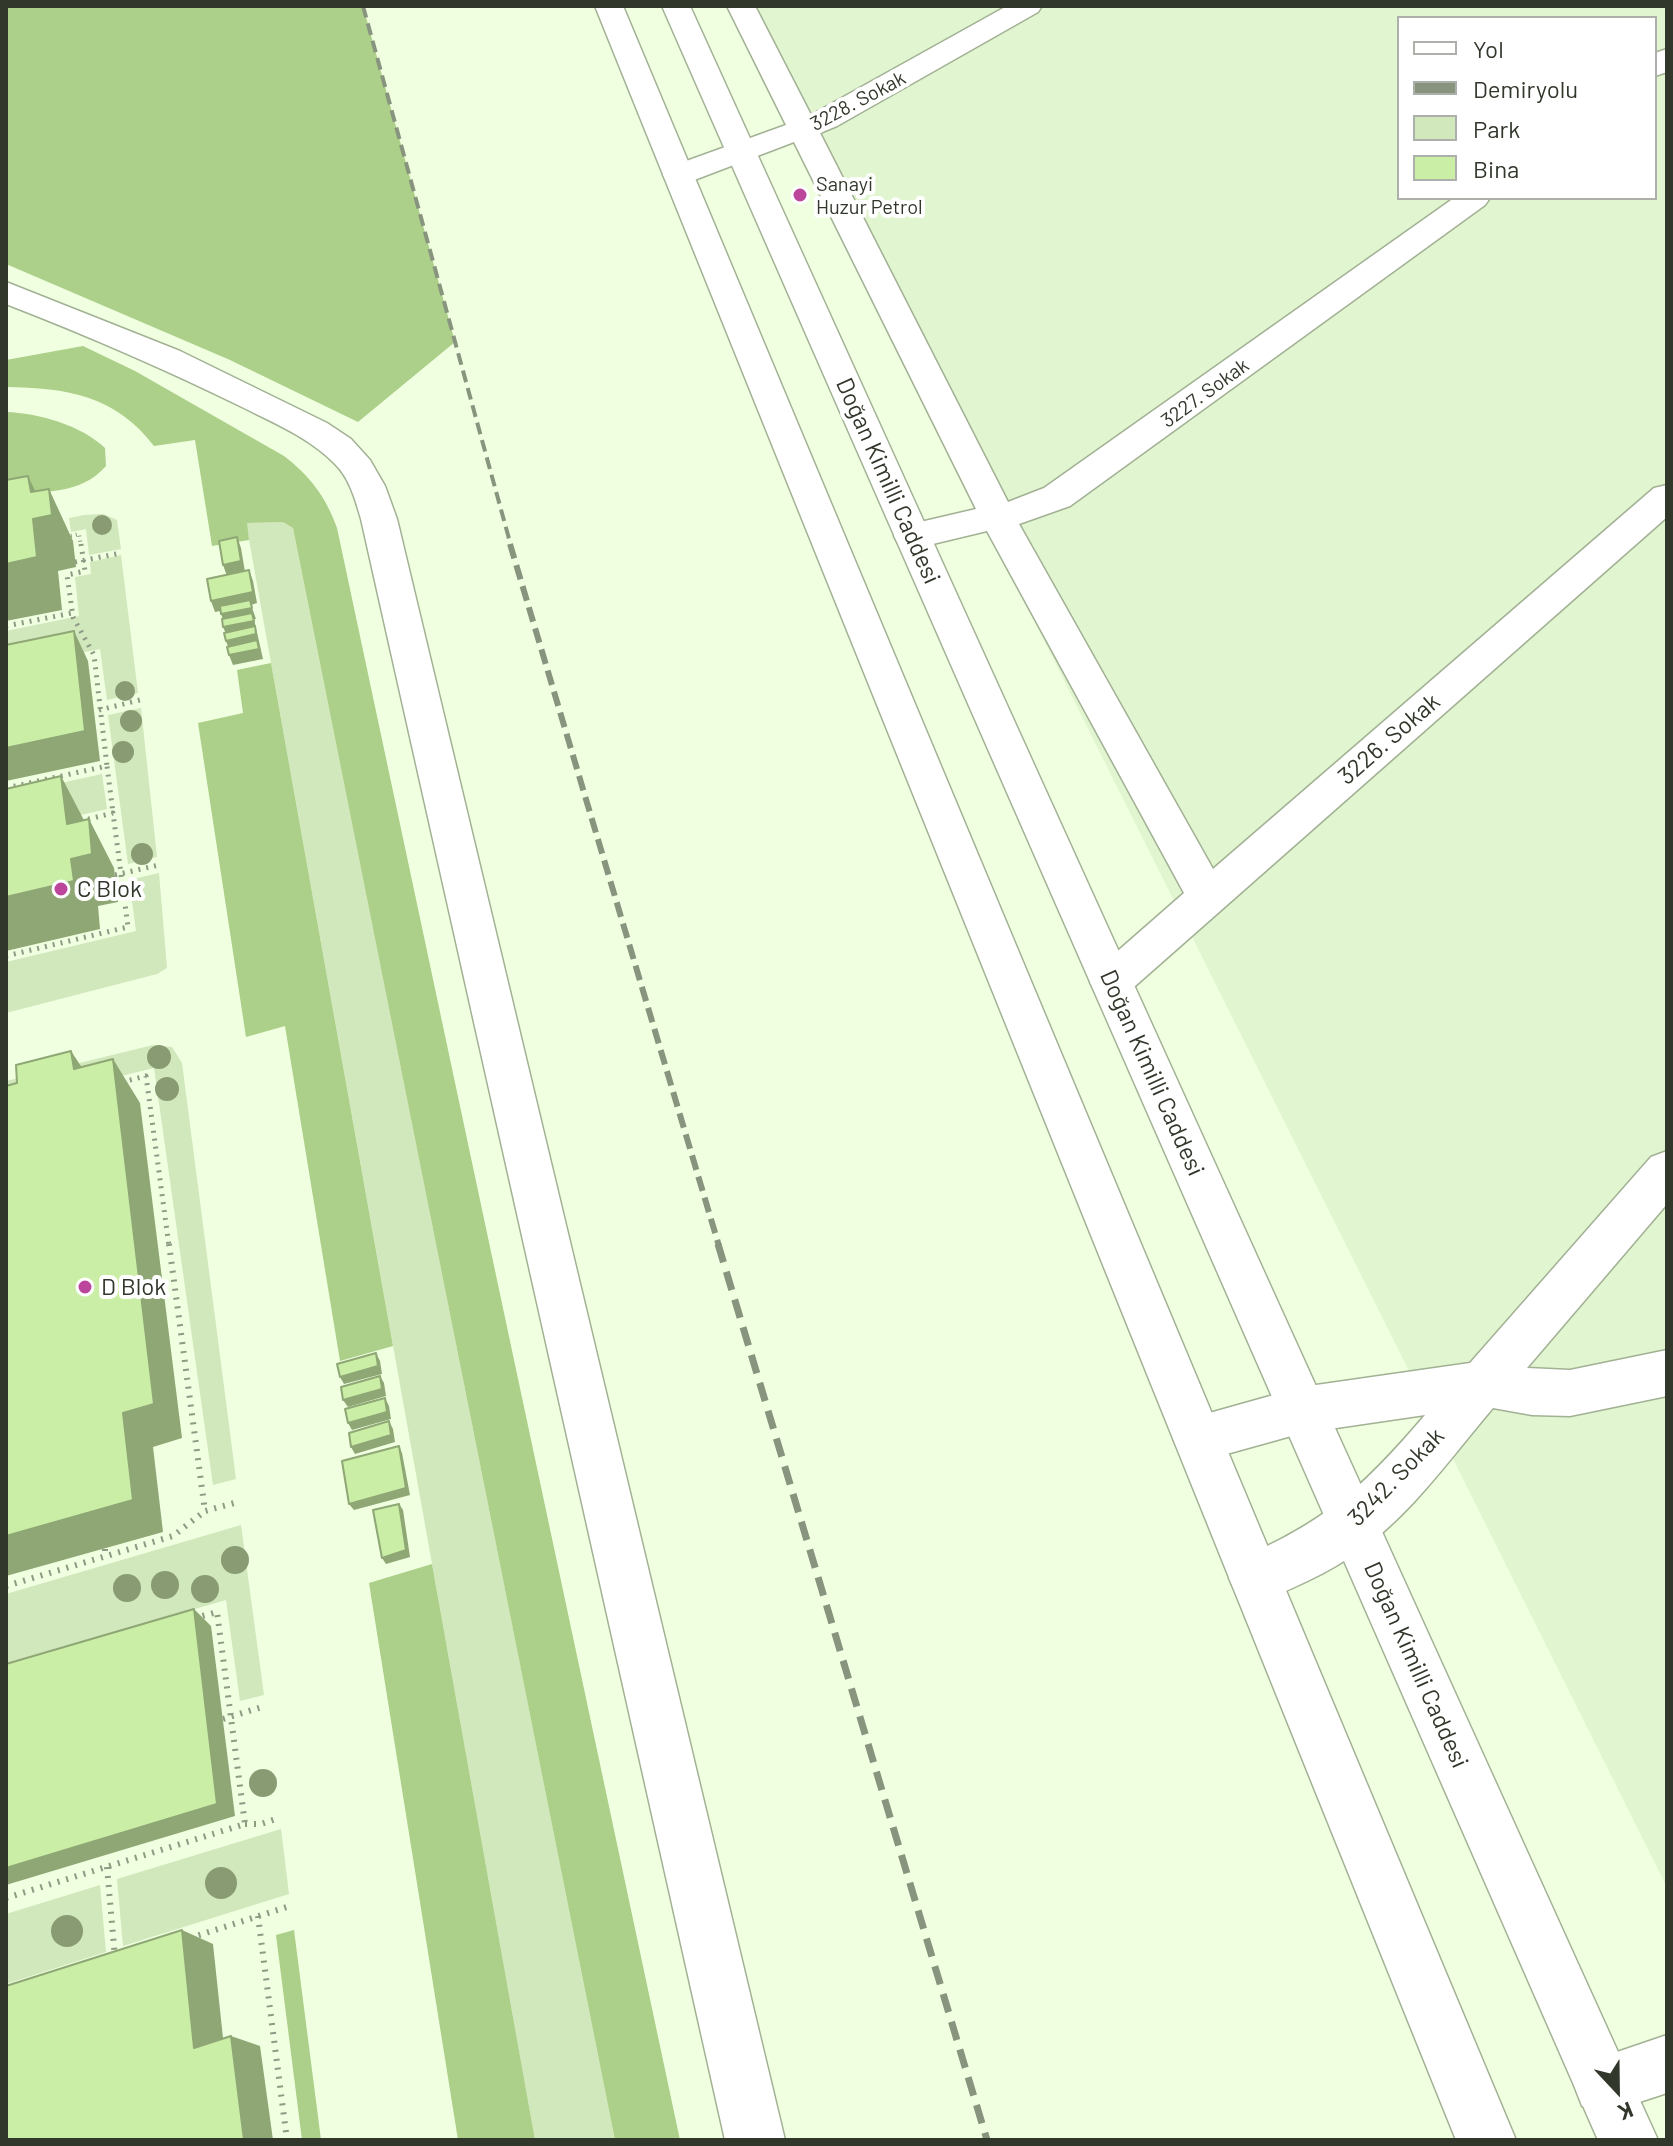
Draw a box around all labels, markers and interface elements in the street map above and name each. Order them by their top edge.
legend [1397,16,1657,200]
text: Yol [1473,34,1504,63]
street label: 3228. Sokak [806,66,910,136]
text: Demiryolu [1473,74,1578,103]
text: Park [1473,114,1520,143]
text: Bina [1473,154,1519,183]
place label: Sanayi Huzur Petrol [816,172,923,219]
marker: Sanayi Huzur Petrol [791,186,809,204]
street label: 3227. Sokak [1156,353,1254,433]
street label: Doğan Kimilli Caddesi [830,373,946,589]
street label: 3226. Sokak [1332,687,1446,791]
place label: C Blok [77,875,142,903]
marker: C Blok [52,880,70,898]
street label: Doğan Kimilli Caddesi [1094,965,1210,1181]
place label: D Blok [101,1273,166,1301]
marker: D Blok [76,1278,94,1296]
street label: 3242. Sokak [1342,1422,1450,1532]
street label: Doğan Kimilli Caddesi [1358,1557,1474,1773]
north arrow [1577,2050,1657,2130]
text: K [1615,2098,1637,2127]

